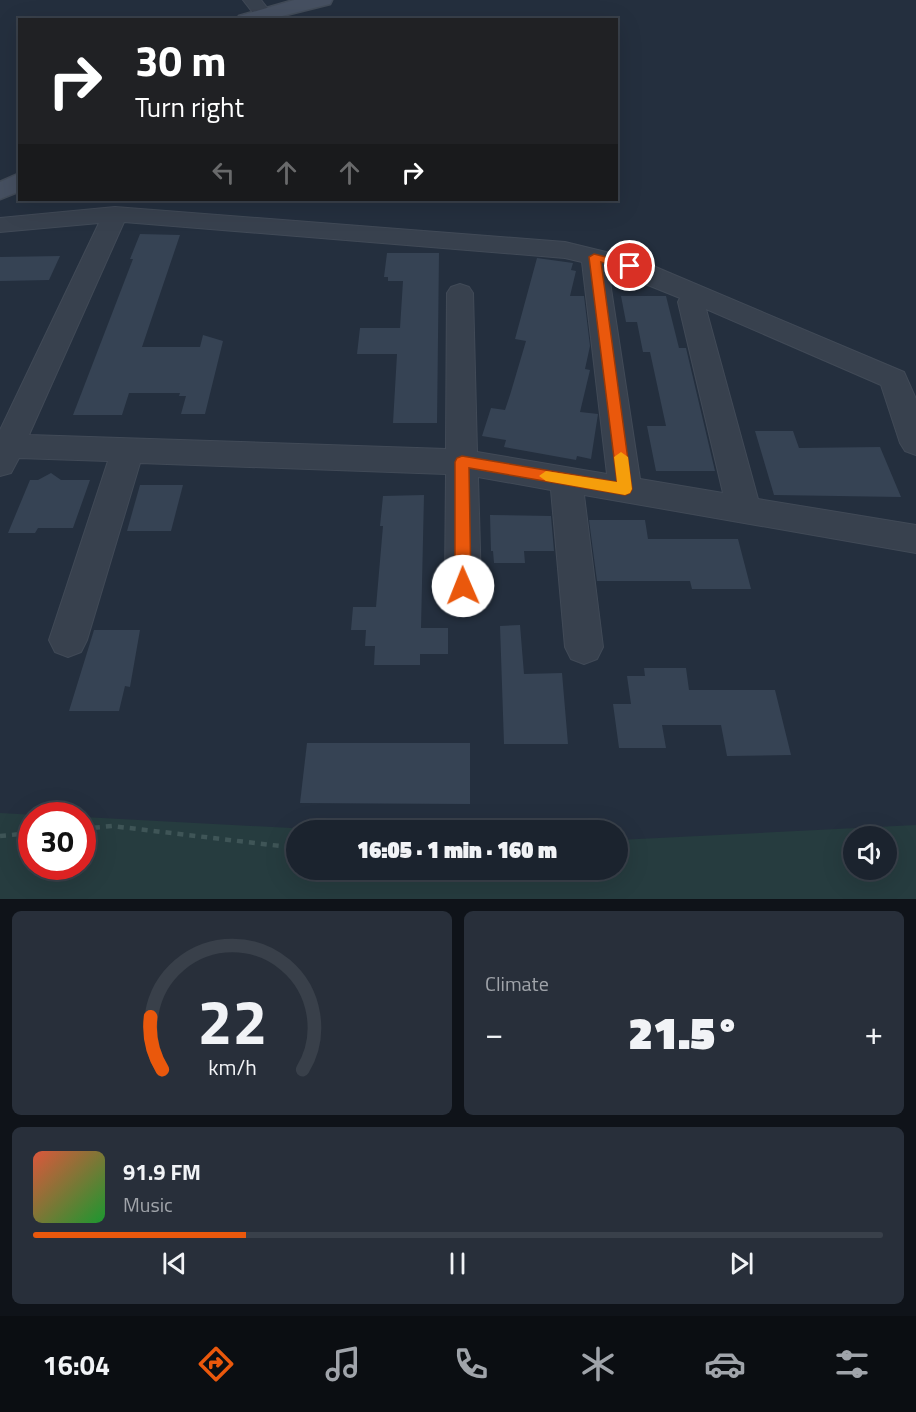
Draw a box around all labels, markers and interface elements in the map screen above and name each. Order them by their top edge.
text: 30 m [135,28,227,92]
icon: right [36,42,114,120]
text: Turn right [135,86,244,127]
icon: left [207,156,240,189]
icon: ahead [270,156,303,189]
icon: ahead [333,156,366,189]
icon: right [396,156,429,189]
pin [604,240,655,291]
icon: arrive [613,249,646,282]
position arrow [431,554,495,618]
speed limit sign: 30 [18,802,96,880]
map controls [843,826,897,880]
button: sound [843,826,897,880]
text: 16:05 · 1 min · 160 m [357,833,557,867]
text: Climate [485,968,549,999]
text: 22 [197,973,267,1068]
text: 21.5° [628,998,740,1066]
text: − [485,1008,503,1058]
text: + [865,1008,883,1058]
text: km/h [208,1051,256,1083]
text: 91.9 FM [123,1155,201,1189]
text: Music [123,1189,173,1220]
icon: previous [158,1247,191,1280]
icon: pause [441,1247,474,1280]
icon: next [725,1247,758,1280]
icon: directions [195,1343,237,1385]
icon: music [322,1343,364,1385]
icon: phone [450,1343,492,1385]
icon: climate [577,1343,619,1385]
icon: car [704,1343,746,1385]
icon: filters [831,1343,873,1385]
text: 16:04 [43,1344,110,1385]

